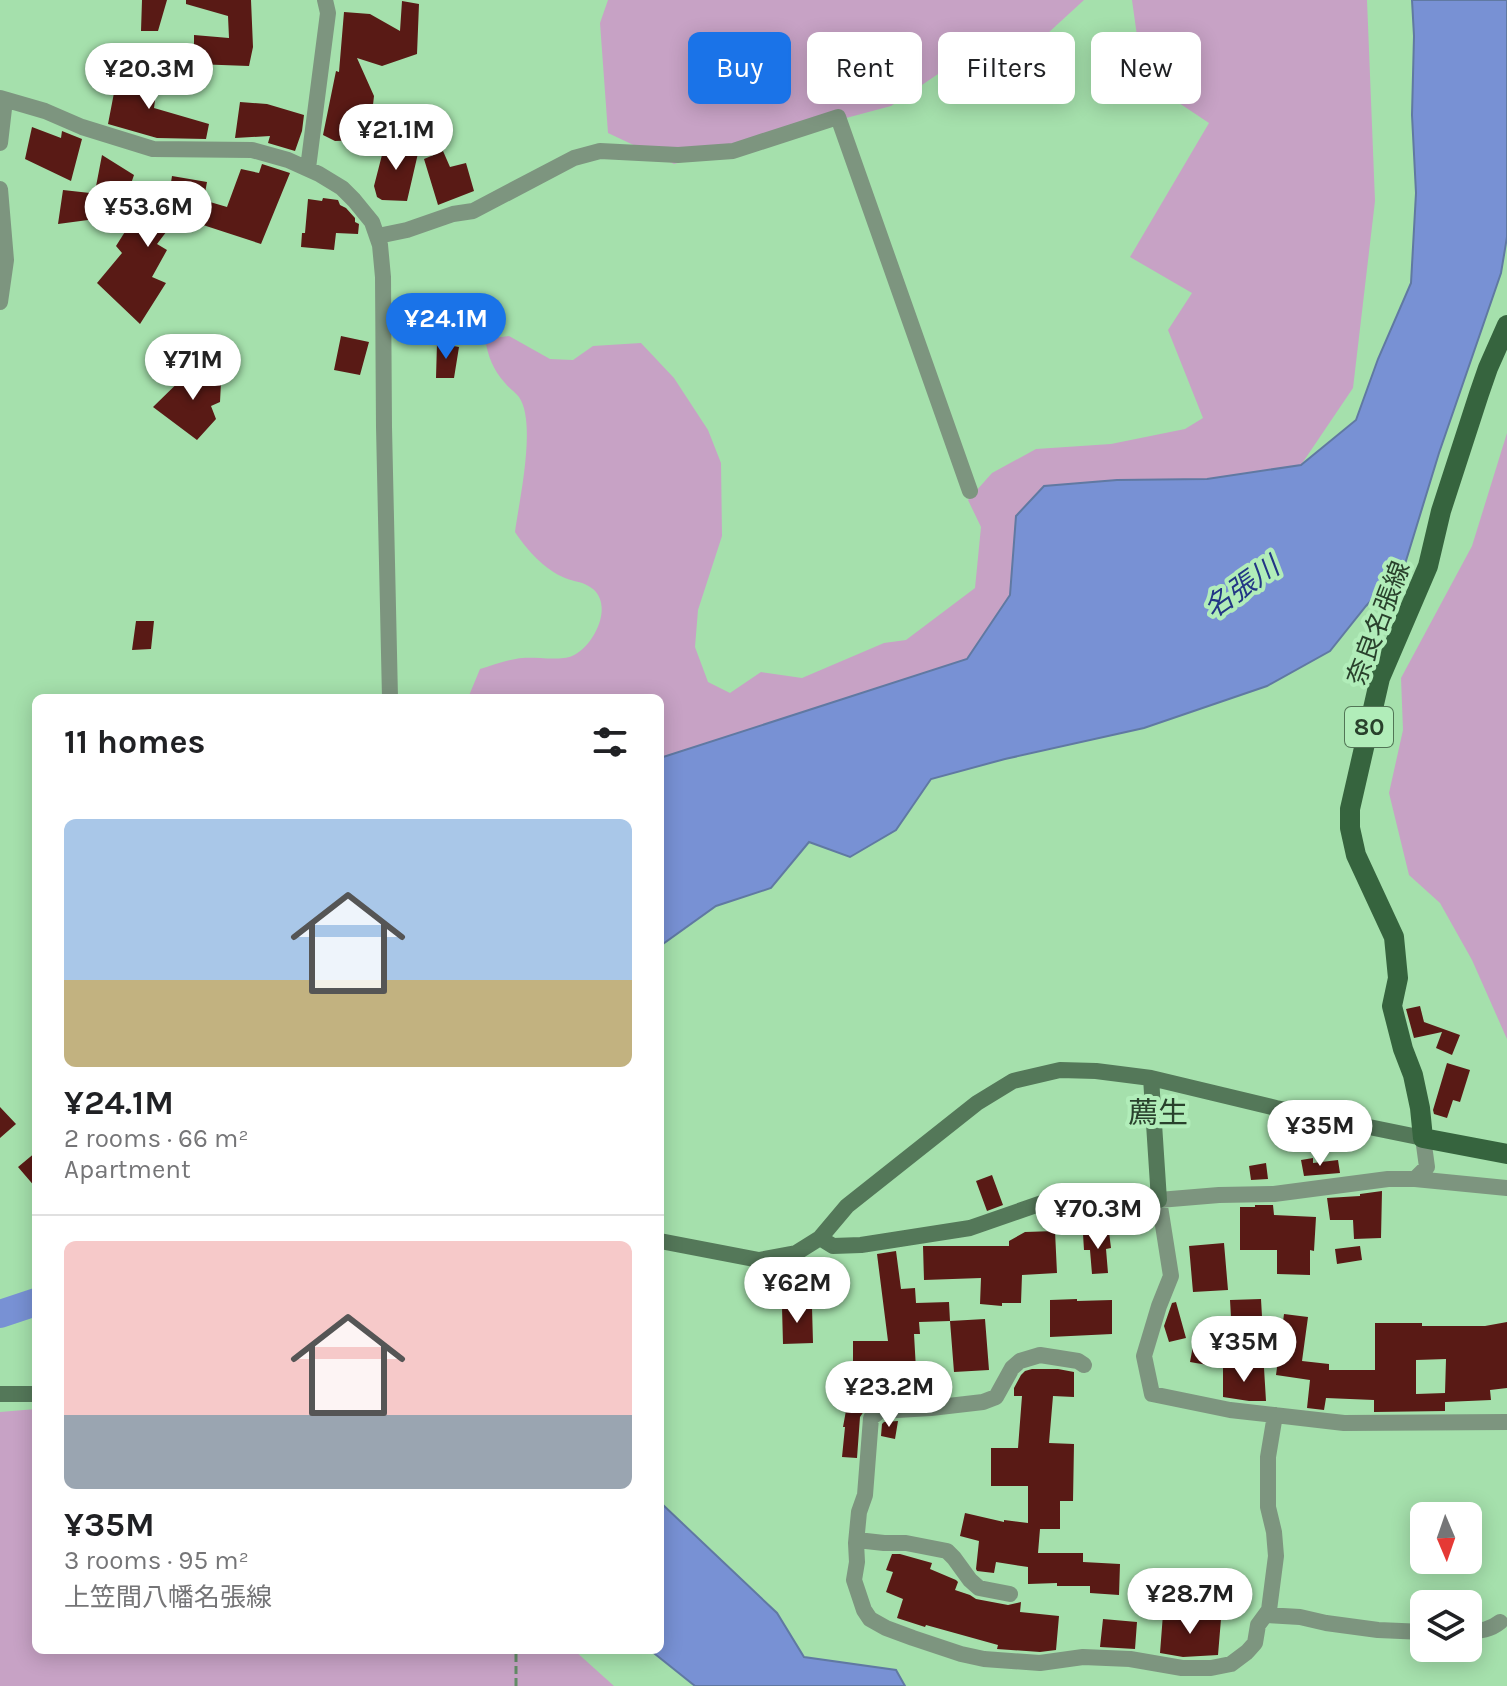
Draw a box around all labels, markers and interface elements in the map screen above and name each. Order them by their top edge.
chip: Buy [688,32,791,104]
chip: Rent [807,32,922,104]
chip: Filters [938,32,1075,104]
chip: New [1091,32,1201,104]
pin: ¥20.3M [84,43,214,111]
text: ¥20.3M [103,53,195,84]
pin: ¥21.1M [331,104,461,172]
text: ¥21.1M [357,114,435,145]
pin: ¥53.6M [83,181,213,249]
text: ¥53.6M [103,191,193,222]
pin: ¥24.1M [381,293,511,361]
text: ¥24.1M [404,303,488,334]
pin: ¥71M [146,334,240,402]
text: ¥71M [163,344,223,375]
water label: 名張川 [1197,548,1288,625]
street label: 奈良名張線 [1341,557,1416,689]
road number: 80 [1345,707,1393,747]
icon: filters [588,720,632,764]
text: 11 homes [64,722,206,762]
icon: home [276,871,420,1015]
text: ¥24.1M [64,1083,174,1123]
district label: 薦生 [1128,1095,1188,1131]
pin: ¥35M [1273,1100,1367,1168]
text: ¥35M [1285,1110,1355,1141]
text: 2 rooms · 66 m² [64,1123,249,1154]
text: Apartment [64,1154,191,1185]
pin: ¥70.3M [1033,1183,1163,1251]
text: ¥70.3M [1053,1193,1143,1224]
pin: ¥62M [750,1257,844,1325]
text: ¥62M [762,1267,832,1298]
icon: home [276,1293,420,1437]
pin: ¥35M [1197,1316,1291,1384]
text: ¥35M [1209,1326,1279,1357]
pin: ¥23.2M [824,1361,954,1429]
text: ¥23.2M [843,1371,935,1402]
north arrow [1410,1502,1482,1574]
map controls [1410,1502,1482,1662]
text: ¥35M [64,1505,155,1545]
text: 3 rooms · 95 m² [64,1545,249,1576]
pin: ¥28.7M [1125,1568,1255,1636]
text: ¥28.7M [1145,1578,1235,1609]
text: 上笠間八幡名張線 [64,1582,272,1613]
button: layers [1410,1590,1482,1662]

